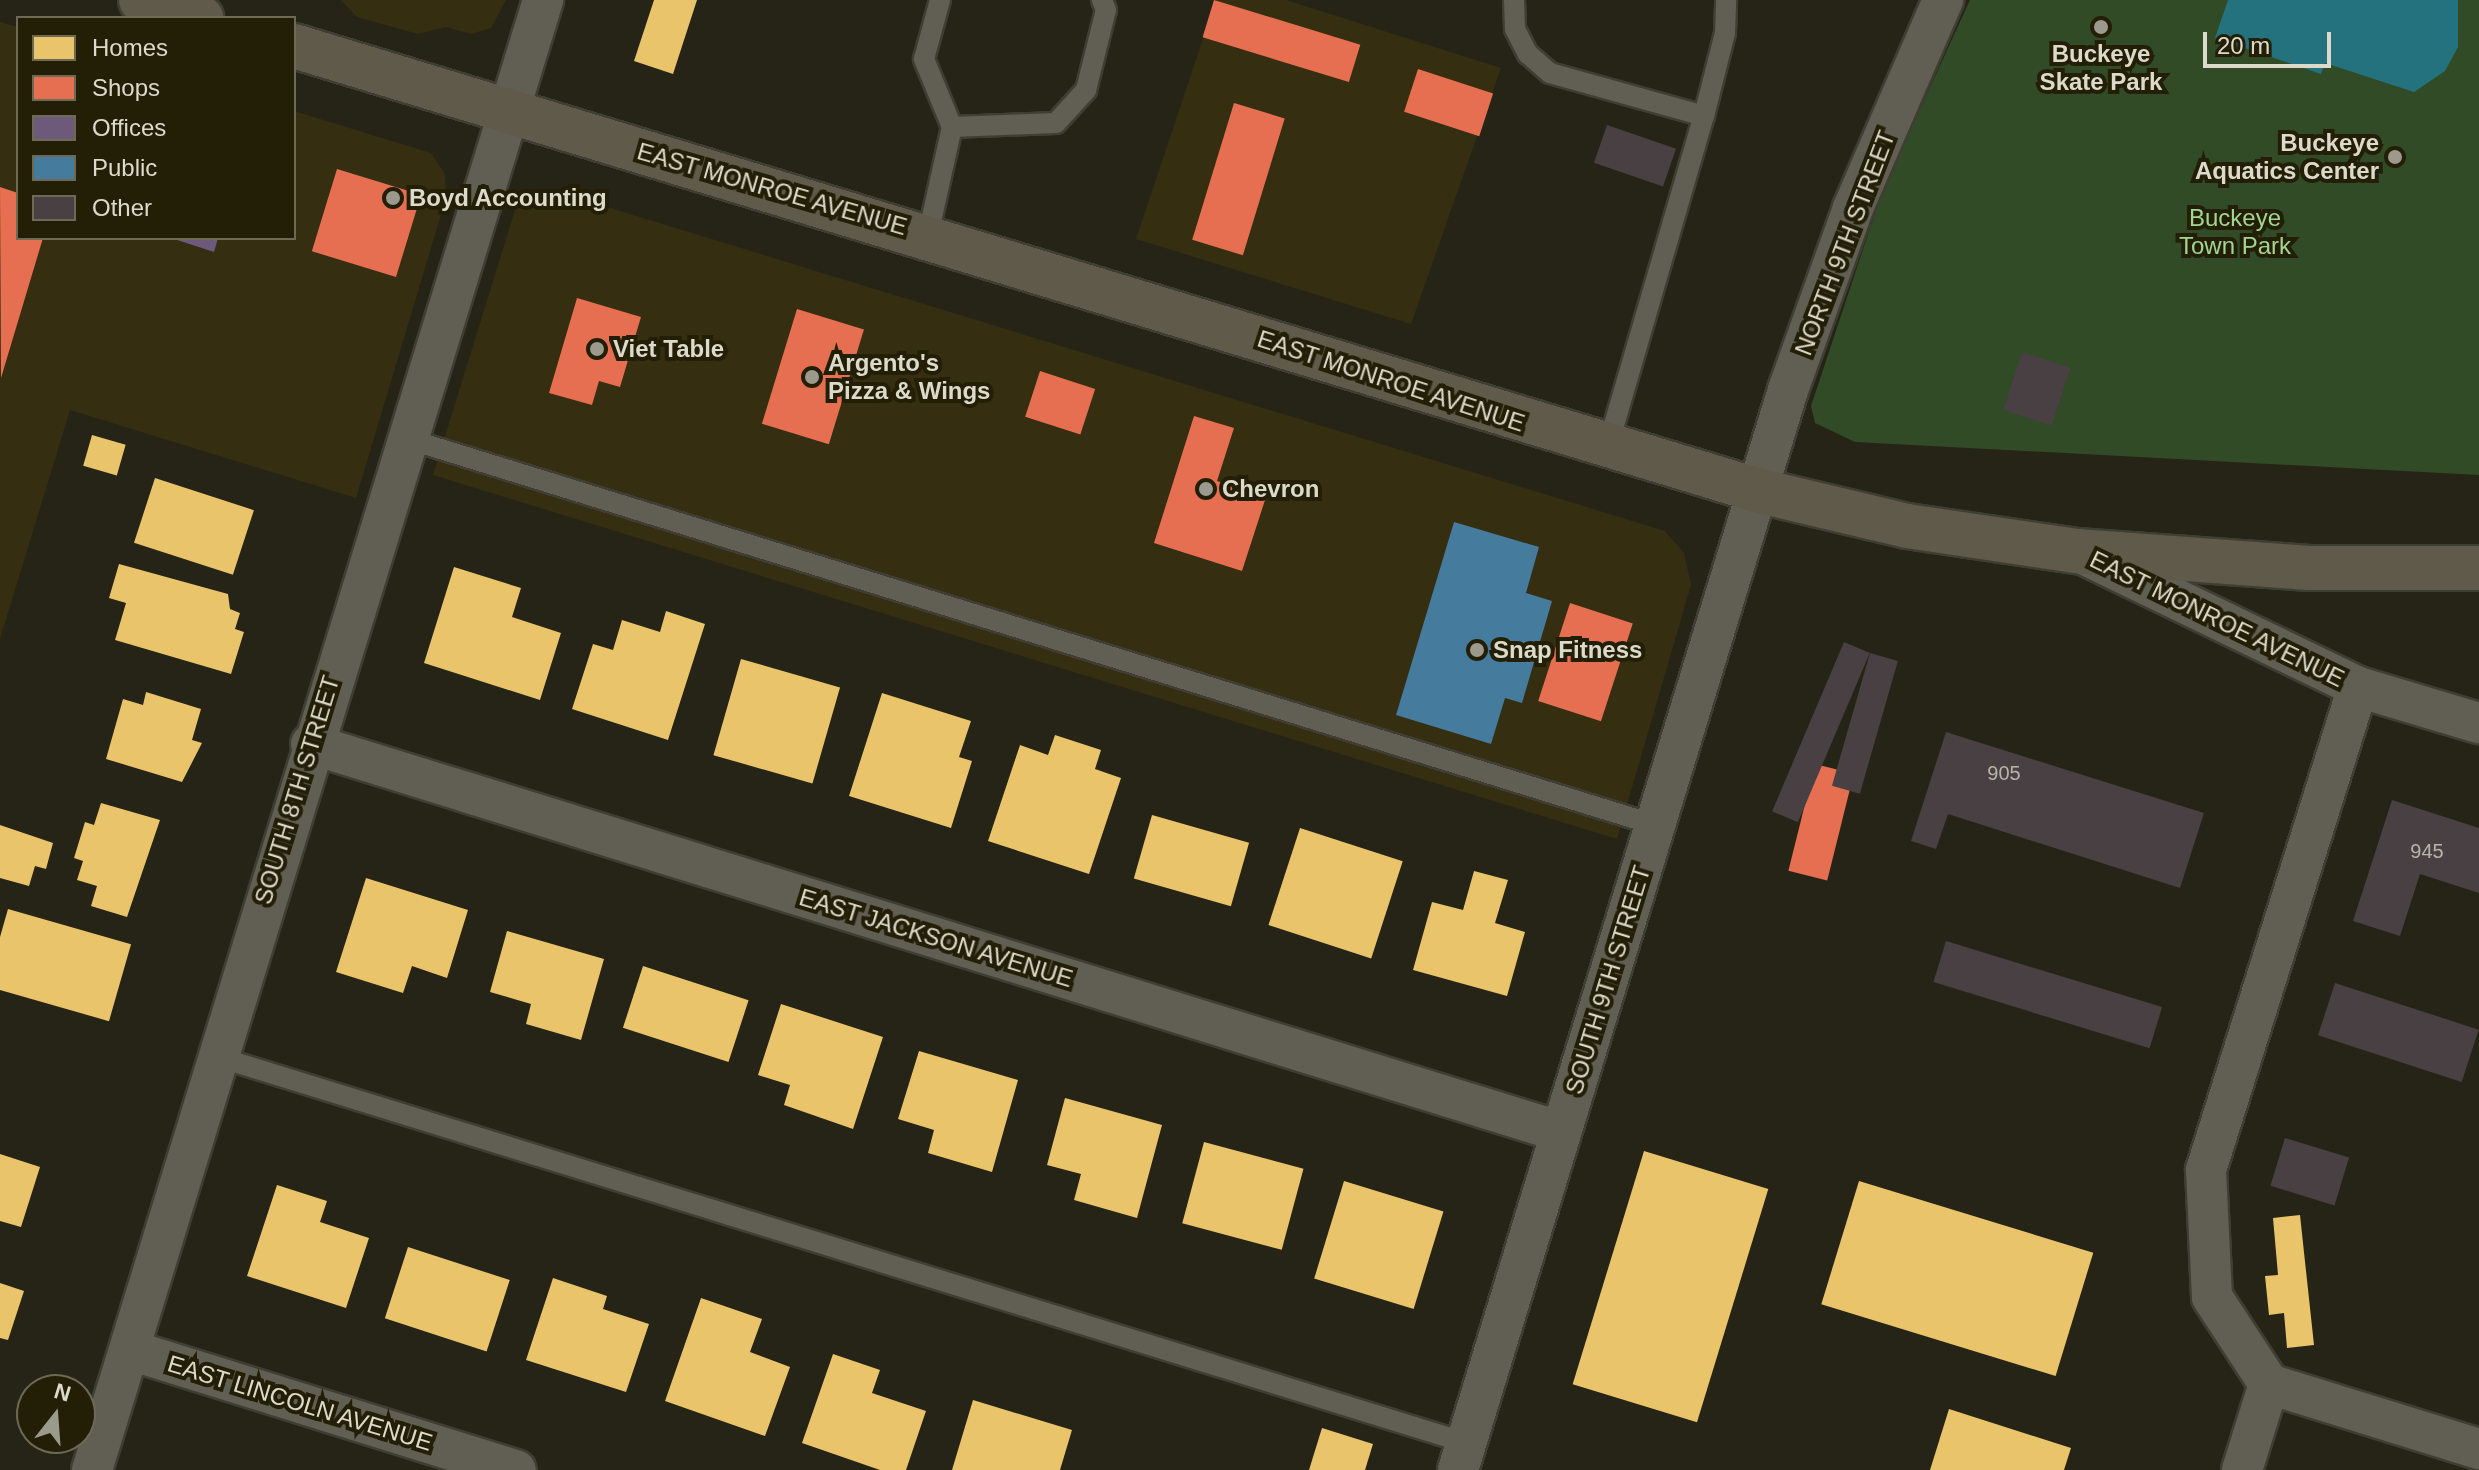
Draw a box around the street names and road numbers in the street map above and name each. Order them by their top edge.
street label: NORTH 9TH STREET [1789,127,1901,359]
street label: EAST MONROE AVENUE [633,136,911,242]
street label: EAST MONROE AVENUE [1253,324,1529,438]
street label: EAST MONROE AVENUE [2084,544,2350,694]
street label: SOUTH 8TH STREET [249,672,345,908]
street label: SOUTH 9TH STREET [1560,862,1656,1098]
street label: EAST JACKSON AVENUE [795,882,1077,994]
street label: EAST LINCOLN AVENUE [163,1349,437,1457]

